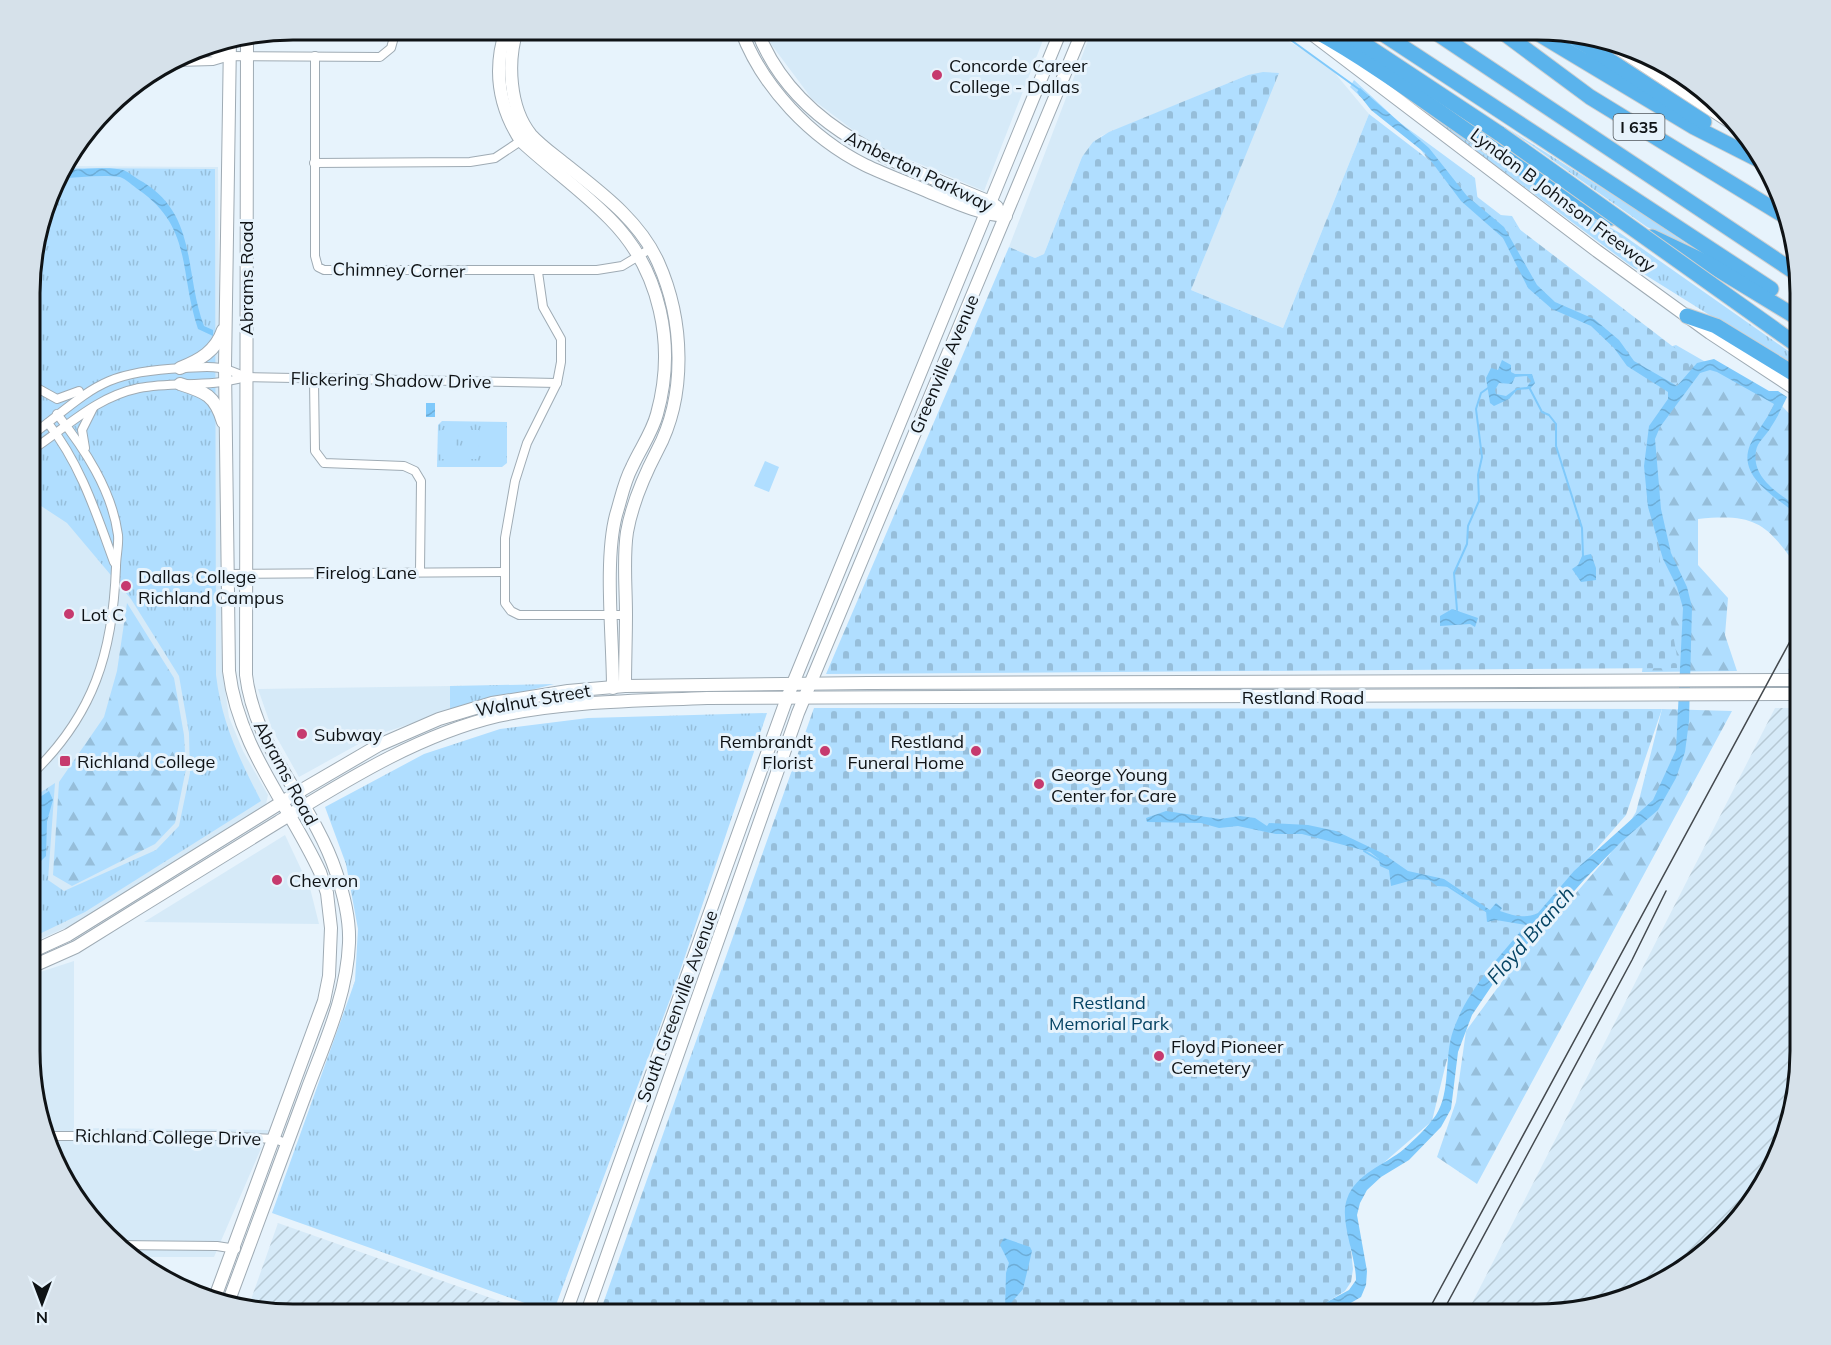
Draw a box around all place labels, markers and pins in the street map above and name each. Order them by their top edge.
place label: Concorde Career College - Dallas [949,54,1088,98]
marker: Concorde Career College - Dallas [930,68,944,82]
place label: Dallas College Richland Campus [138,565,284,609]
marker: Dallas College Richland Campus [119,579,133,593]
place label: Lot C [81,603,124,626]
marker: Lot C [62,607,76,621]
place label: Subway [314,723,382,746]
marker: Subway [295,727,309,741]
place label: Rembrandt Florist [719,730,813,774]
place label: Restland Funeral Home [847,730,964,774]
marker: Rembrandt Florist [818,744,832,758]
marker: Restland Funeral Home [969,744,983,758]
place label: Richland College [77,750,215,773]
marker: Richland College [58,754,72,768]
place label: George Young Center for Care [1051,763,1177,807]
marker: George Young Center for Care [1032,777,1046,791]
place label: Chevron [289,869,358,892]
marker: Chevron [270,873,284,887]
place label: Floyd Pioneer Cemetery [1171,1035,1284,1079]
marker: Floyd Pioneer Cemetery [1152,1049,1166,1063]

